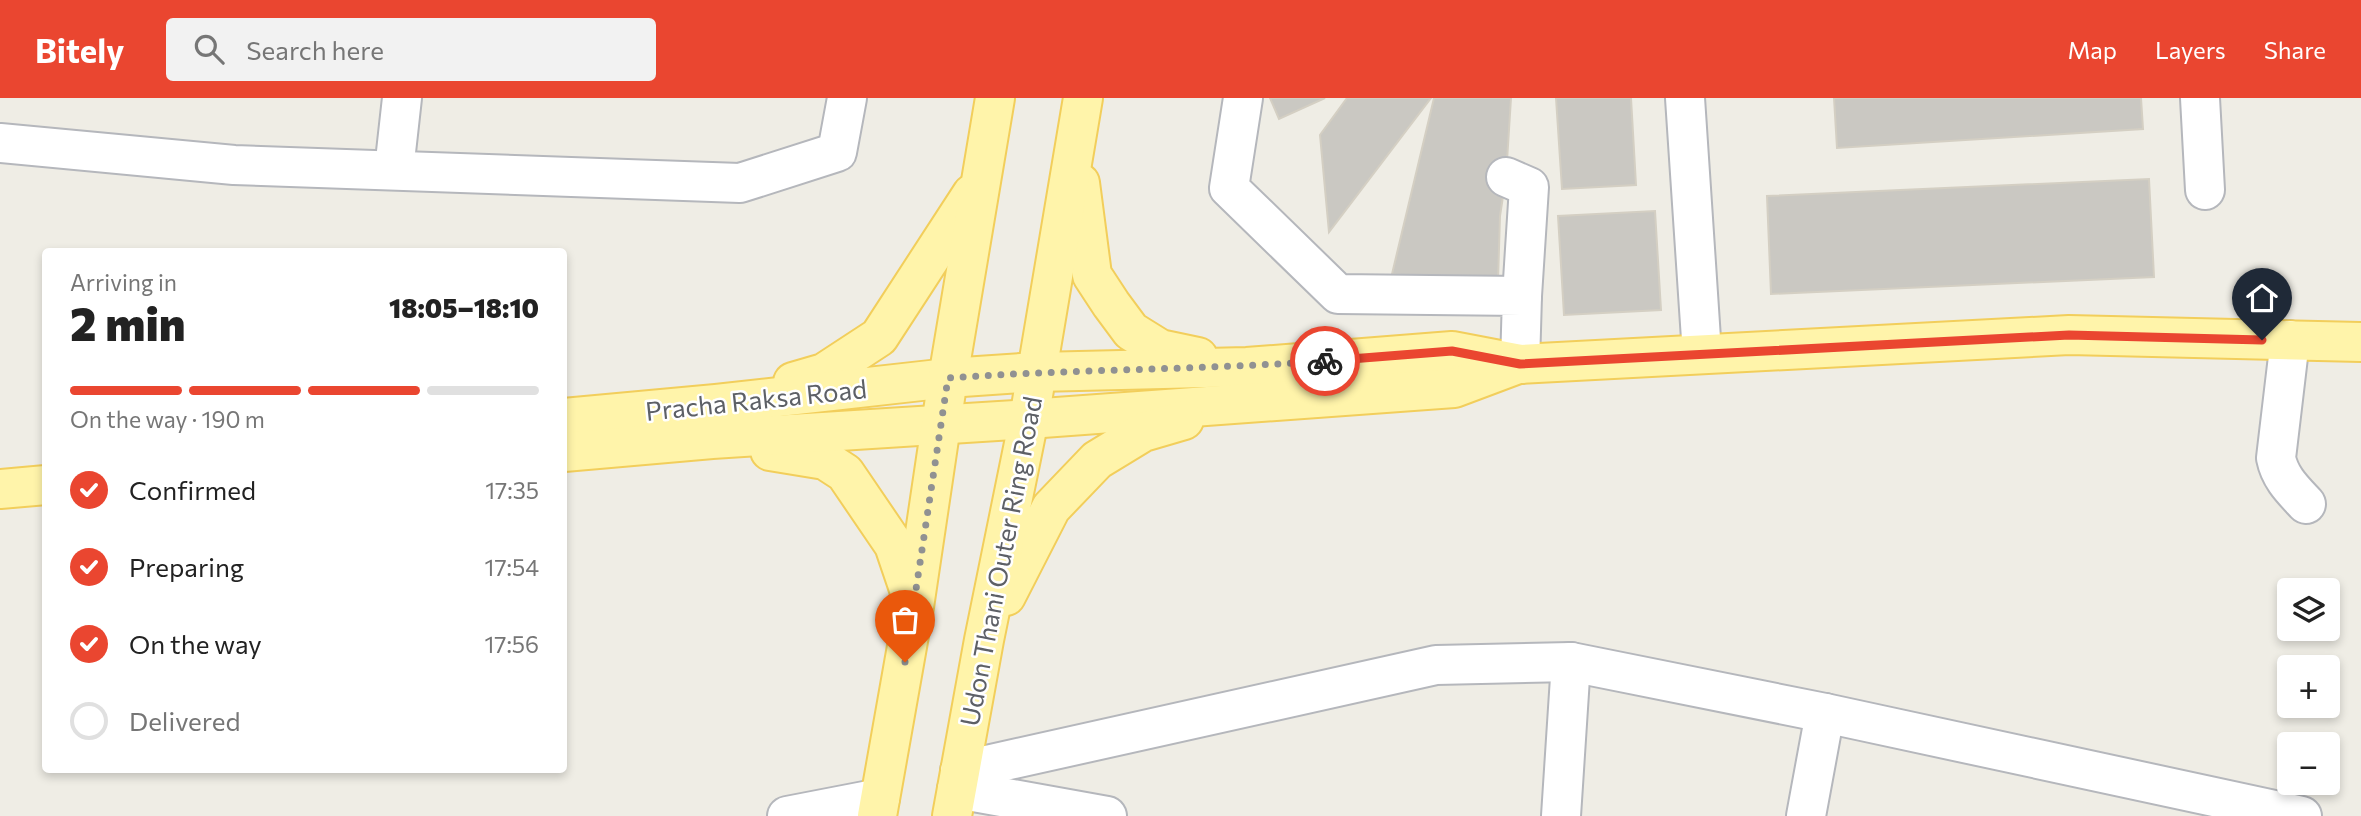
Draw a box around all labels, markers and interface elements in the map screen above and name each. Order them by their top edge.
search box [166,18,656,81]
text: Bitely [35,29,124,70]
icon: search [190,30,228,68]
text: Search here [246,34,384,65]
text: Map [2068,35,2117,64]
text: Layers [2155,35,2226,64]
text: Share [2264,35,2326,64]
text: Arriving in [70,268,177,296]
pin [2232,268,2292,340]
icon: home [2243,279,2281,317]
text: 18:05–18:10 [389,292,539,323]
text: 2 min [70,294,186,350]
courier [1290,326,1360,396]
icon: bike [1306,342,1344,380]
street label: Pracha Raksa Road [644,372,868,426]
street label: Udon Thani Outer Ring Road [953,393,1047,729]
text: On the way · 190 m [70,405,265,433]
icon: check [70,471,108,509]
text: Confirmed [129,474,256,505]
text: 17:35 [485,476,539,504]
icon: check [70,548,108,586]
text: Preparing [129,551,244,582]
text: 17:54 [485,553,539,581]
map controls [2277,578,2340,795]
button: layers [2277,578,2340,641]
pin [875,590,935,662]
icon: bag [886,601,924,639]
icon: check [70,625,108,663]
text: On the way [129,628,262,659]
text: 17:56 [484,630,539,658]
button: + [2277,655,2340,718]
text: Delivered [129,705,240,736]
button: − [2277,732,2340,795]

